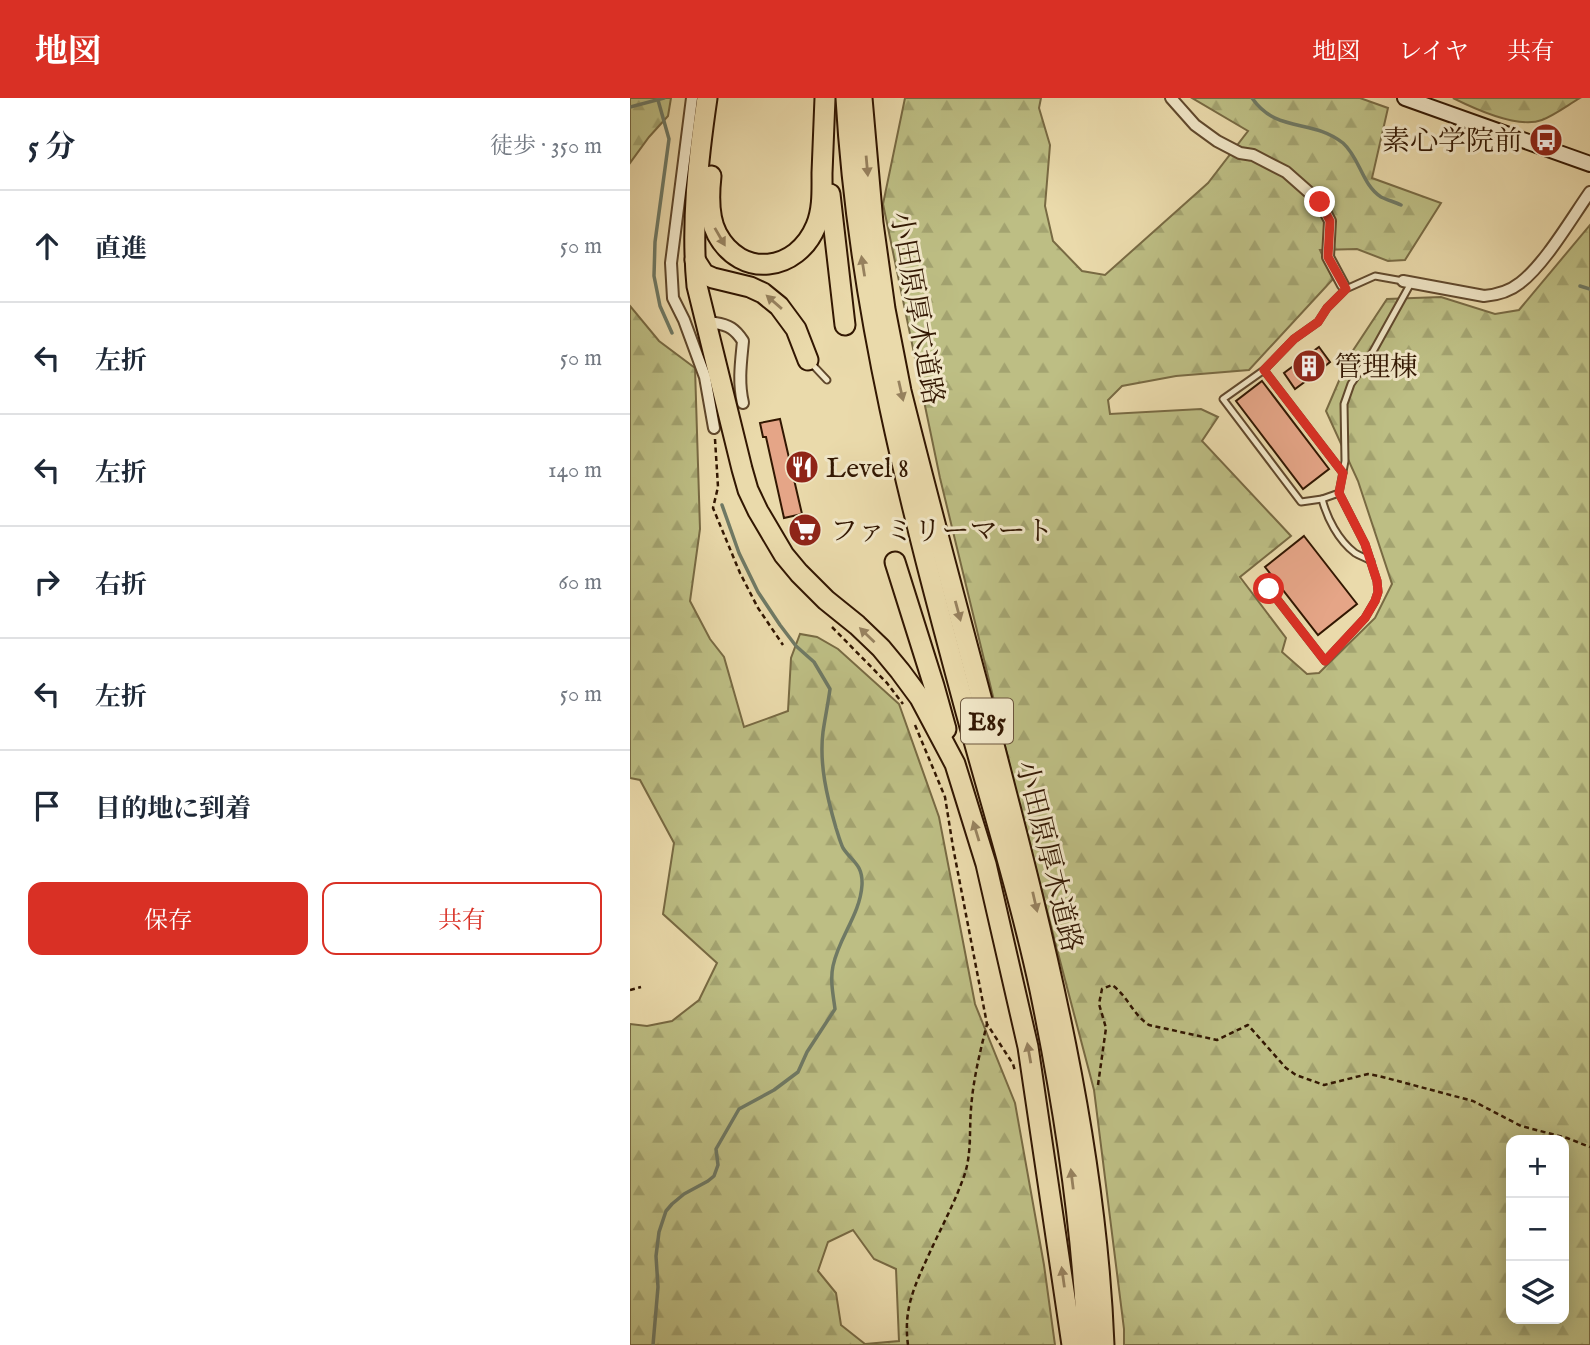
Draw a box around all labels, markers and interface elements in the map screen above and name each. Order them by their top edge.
text: 地図 [35,32,101,74]
text: 地図 [1312,37,1360,68]
text: レイヤ [1398,37,1469,68]
text: 共有 [1507,37,1555,68]
bus stop icon: 素心学院前 [1527,121,1565,159]
place label: 素心学院前 [1382,125,1522,160]
text: 5 分 [28,129,75,167]
text: 徒歩 · 350 m [490,132,602,161]
one-way arrow [862,155,873,177]
route end [1304,186,1335,217]
street label: 小田原厚木道路 [881,209,950,408]
icon: ahead [28,227,66,265]
one-way arrow [714,228,726,247]
text: 50 m [560,232,602,261]
text: 直進 [95,233,147,266]
one-way arrow [857,255,868,277]
one-way arrow [765,295,782,310]
icon: left [28,339,66,377]
text: 50 m [560,344,602,373]
text: 左折 [95,345,147,378]
building icon: 管理棟 [1290,347,1328,385]
place label: 管理棟 [1334,351,1418,386]
one-way arrow [896,380,907,402]
restaurant icon: Level 8 [783,448,821,486]
icon: left [28,451,66,489]
place label: Level 8 [826,452,909,487]
text: 140 m [548,456,602,485]
text: 左折 [95,457,147,490]
supermarket icon: ファミリーマート [786,511,824,549]
place label: ファミリーマート [830,515,1053,550]
icon: right [28,563,66,601]
text: 60 m [558,568,602,597]
text: 右折 [95,569,147,602]
route start [1253,573,1284,604]
one-way arrow [953,600,964,622]
one-way arrow [859,626,876,643]
icon: left [28,675,66,713]
text: 50 m [560,680,602,709]
text: 左折 [95,681,147,714]
road number: E85 [961,698,1013,744]
street label: 小田原厚木道路 [1007,757,1088,956]
icon: arrive [28,787,66,825]
text: 目的地に到着 [95,793,251,826]
one-way arrow [970,821,980,842]
button: 保存 [28,882,308,955]
button: 共有 [322,882,602,955]
one-way arrow [1030,891,1041,913]
one-way arrow [1023,1041,1034,1063]
map controls [1506,1135,1569,1324]
button: + [1506,1135,1569,1198]
one-way arrow [1066,1168,1077,1190]
button: − [1506,1198,1569,1261]
button: layers [1506,1261,1569,1324]
one-way arrow [1057,1266,1068,1288]

